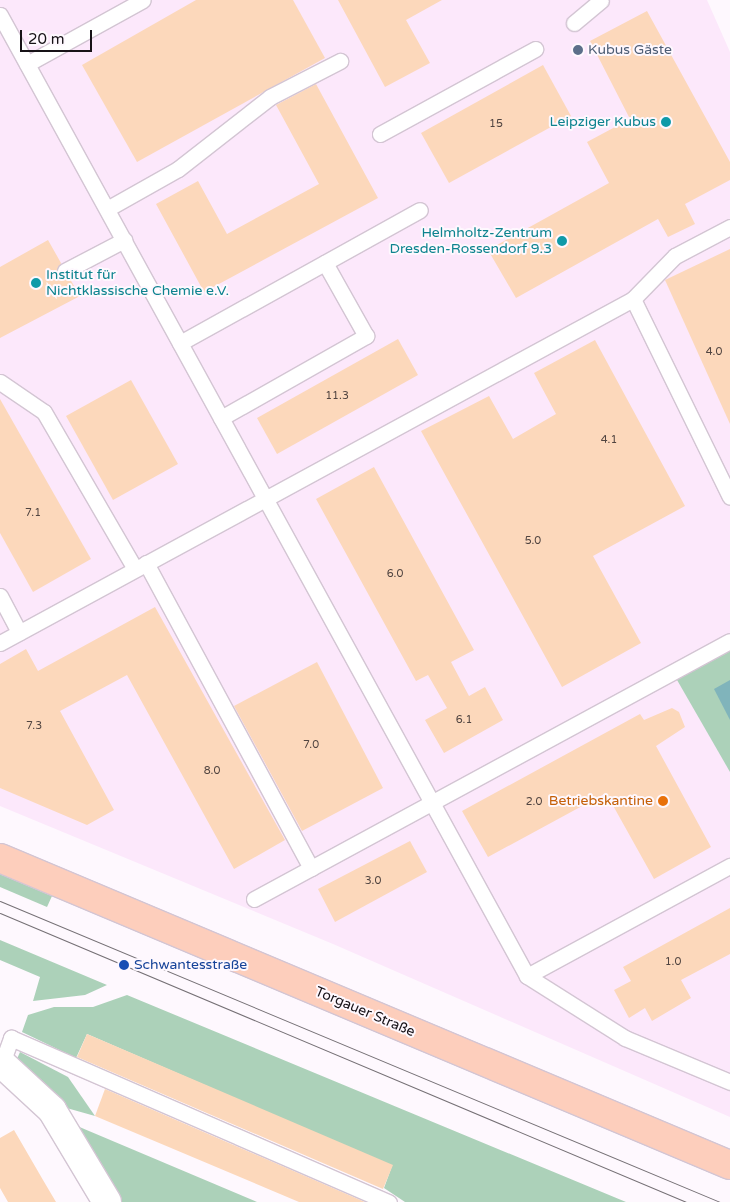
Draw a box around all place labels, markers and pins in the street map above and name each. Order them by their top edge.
place label: Kubus Gäste [588,42,672,58]
marker: Kubus Gäste [572,44,584,56]
place label: Leipziger Kubus [549,114,656,130]
marker: Leipziger Kubus [660,116,672,128]
place label: Helmholtz-Zentrum Dresden-Rossendorf 9.3 [390,225,552,258]
marker: Helmholtz-Zentrum Dresden-Rossendorf 9.3 [556,235,568,247]
place label: Institut für Nichtklassische Chemie e.V. [46,267,229,300]
marker: Institut für Nichtklassische Chemie e.V. [30,277,42,289]
place label: Betriebskantine [549,793,653,809]
marker: Betriebskantine [657,795,669,807]
place label: Schwantesstraße [134,957,247,973]
marker: Schwantesstraße [118,959,130,971]

